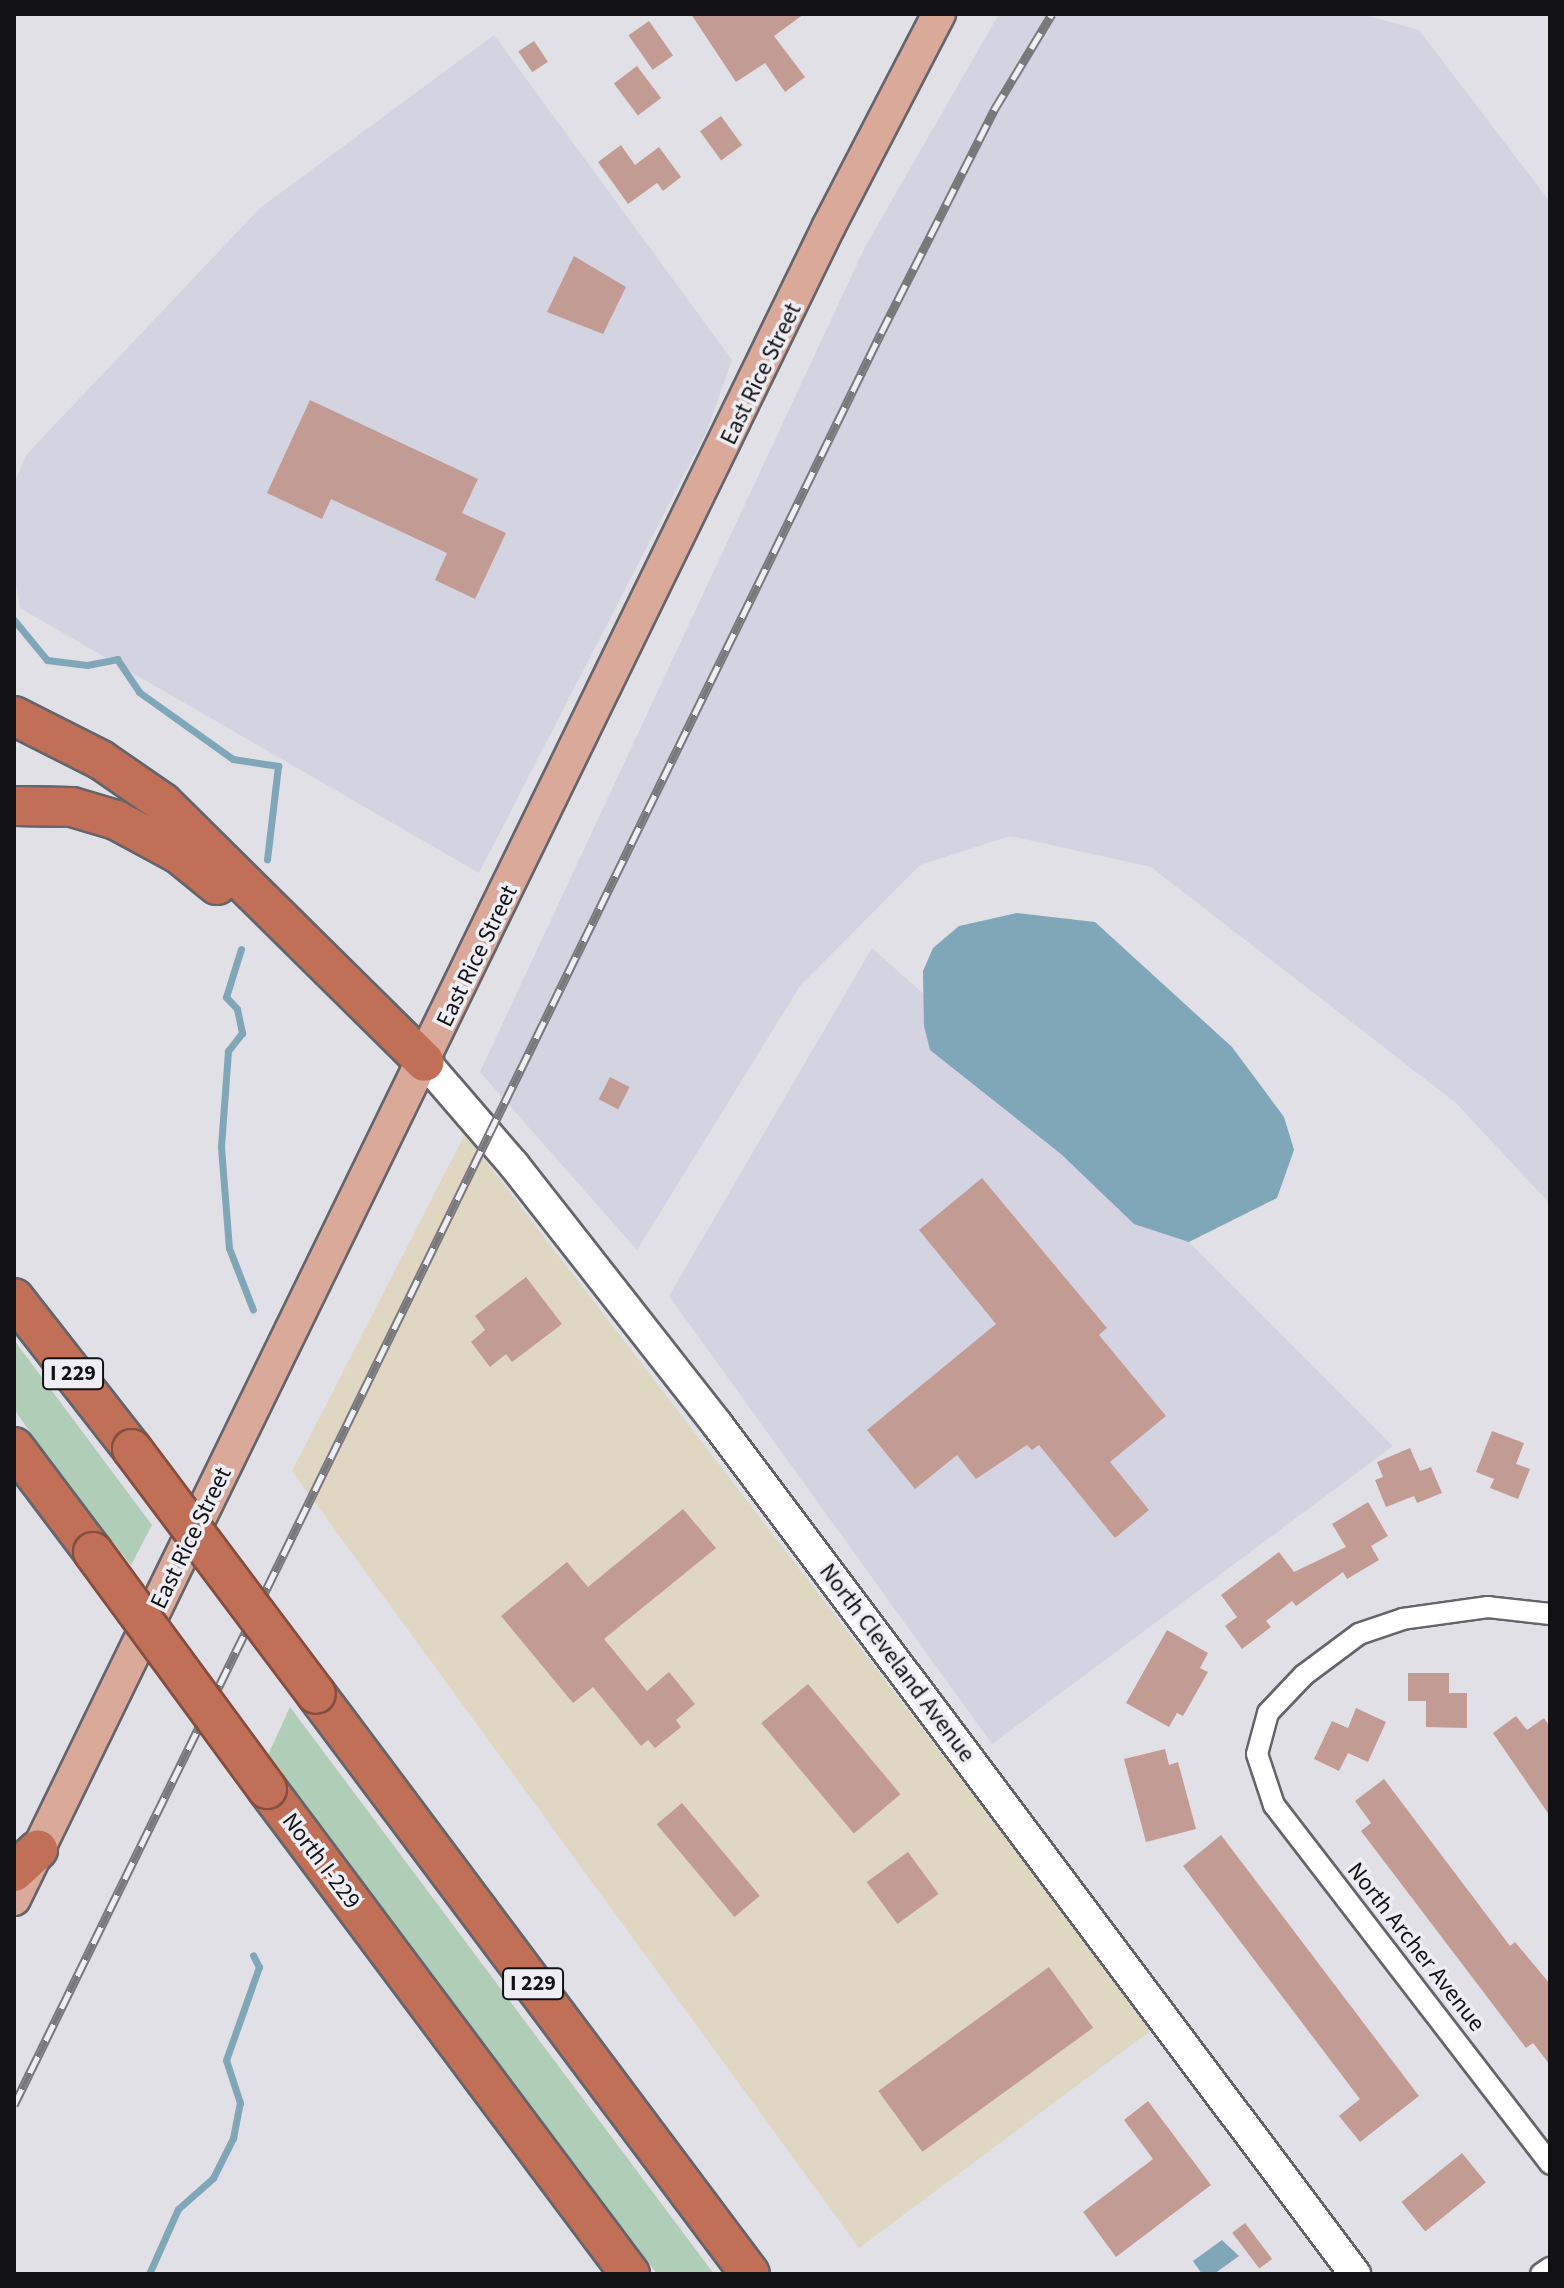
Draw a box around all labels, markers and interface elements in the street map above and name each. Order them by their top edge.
street label: East Rice Street [714,298,808,450]
street label: East Rice Street [430,880,524,1032]
road number: I 229 [41,1356,105,1392]
street label: East Rice Street [144,1462,238,1614]
street label: North Cleveland Avenue [813,1558,981,1768]
street label: North I-229 [276,1807,366,1915]
street label: North Archer Avenue [1341,1857,1491,2037]
road number: I 229 [501,1966,565,2002]

